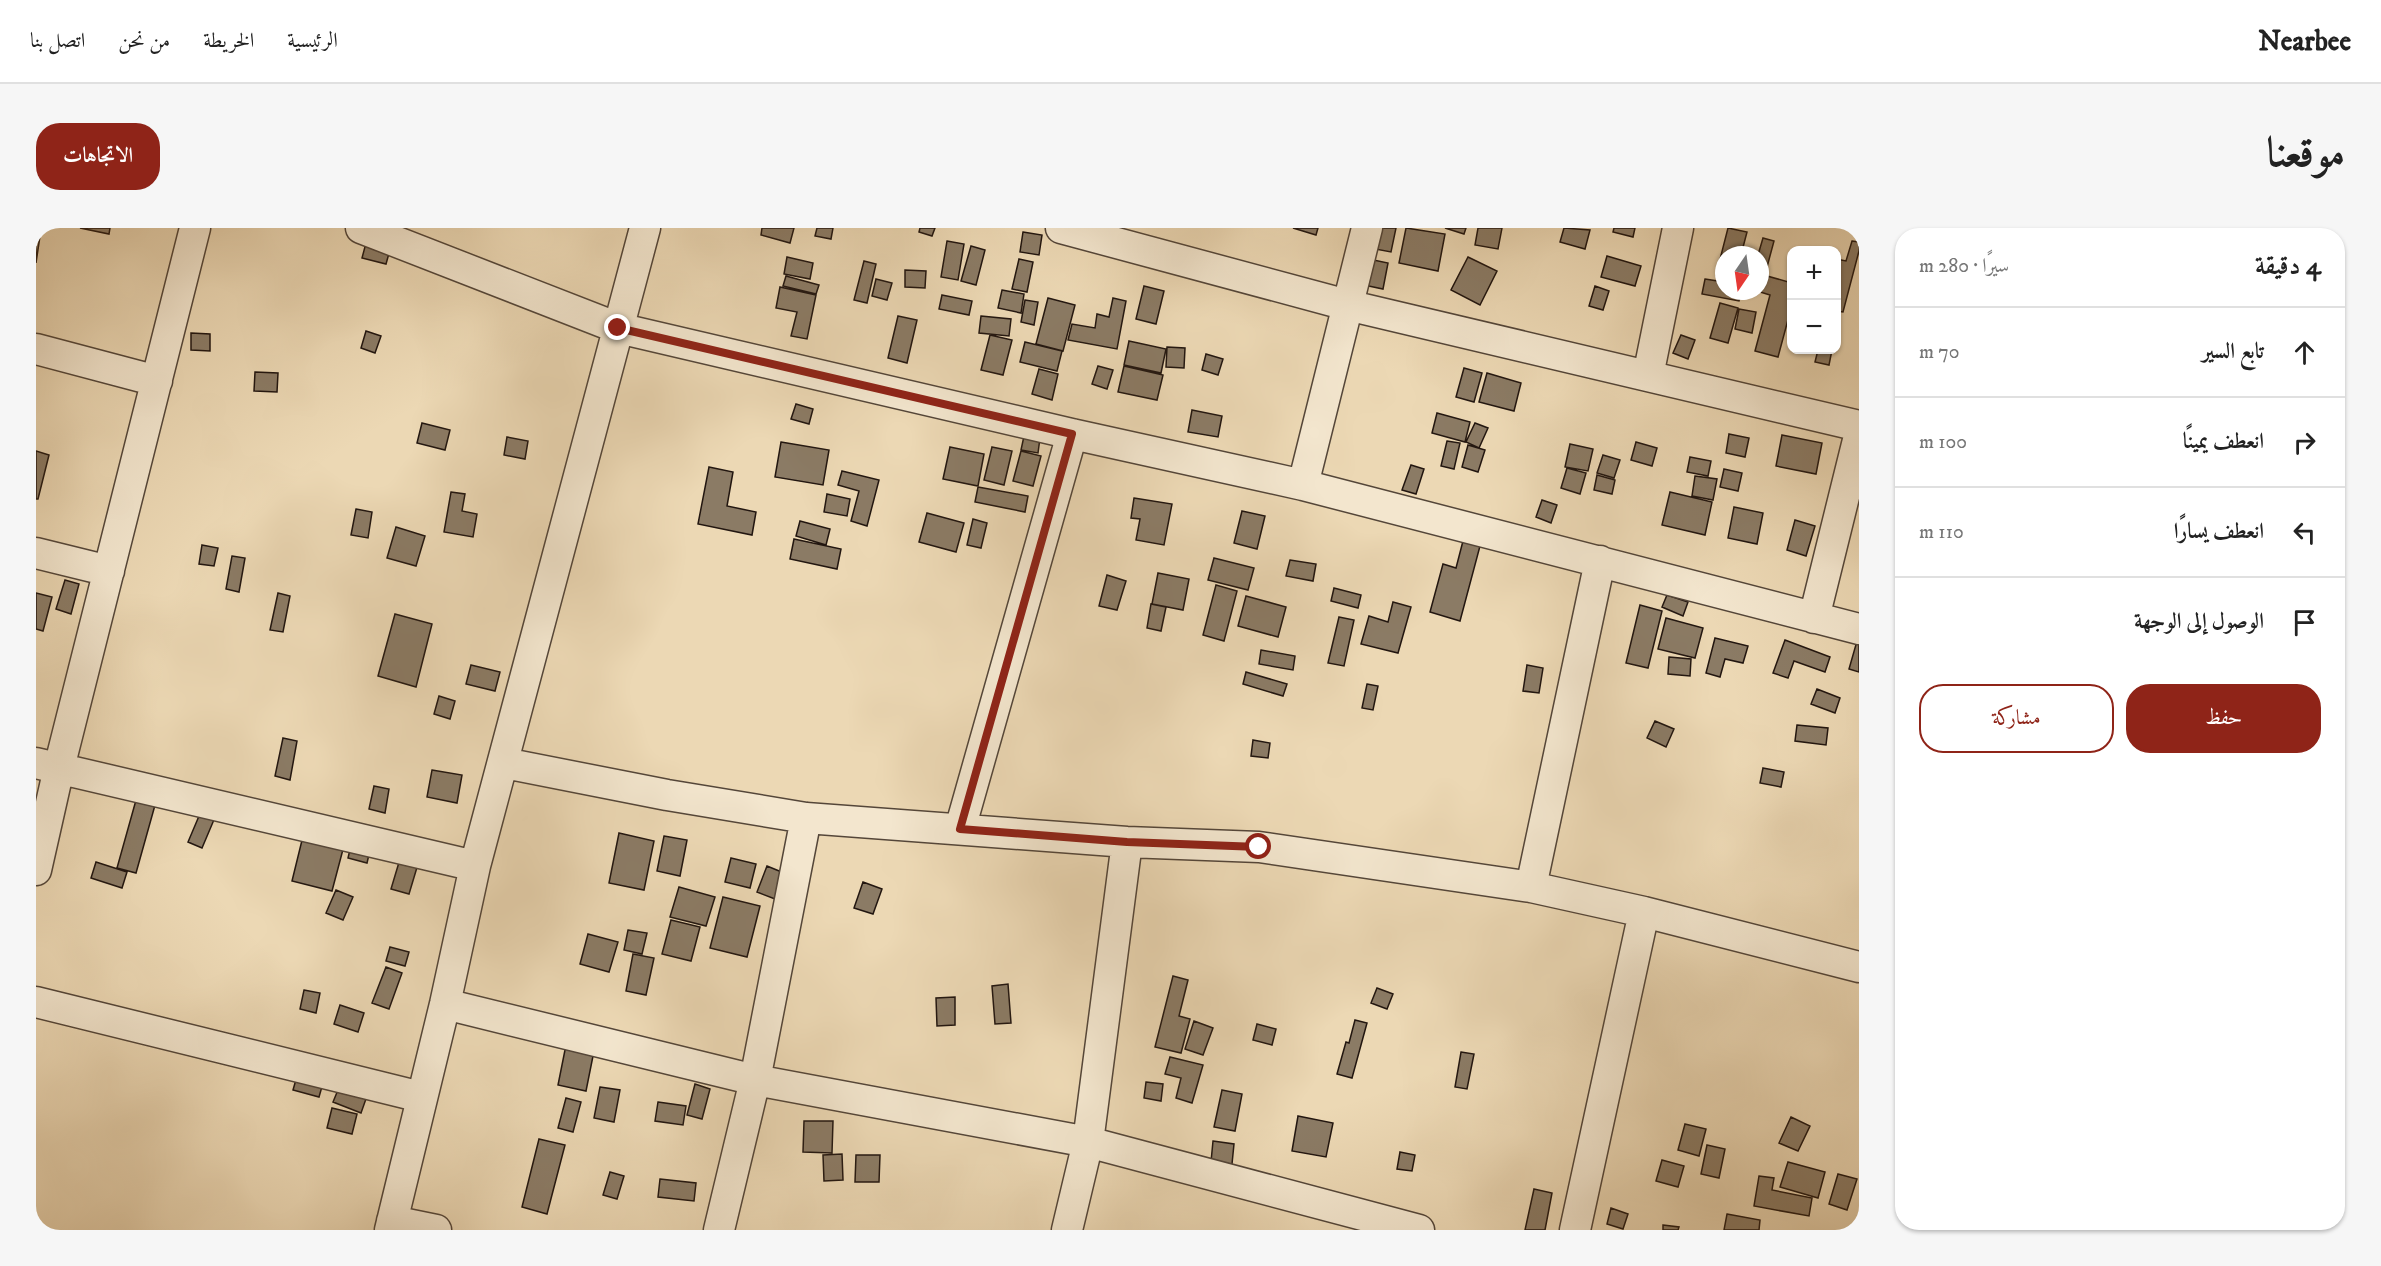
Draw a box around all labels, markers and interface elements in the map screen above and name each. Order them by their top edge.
text: Nearbee [2258,24,2351,59]
text: اتصل بنا [30,28,85,54]
text: من نحن [118,28,170,54]
text: الخريطة [203,28,254,54]
text: الرئيسية [287,28,338,54]
button: الاتجاهات [36,123,160,190]
text: موقعنا [2267,128,2345,180]
north arrow [1715,246,1769,300]
map controls [1787,246,1841,354]
button: + [1787,246,1841,300]
text: 4 دقيقة [2255,250,2321,283]
text: سيرًا · 280 m [1919,254,2009,279]
button: − [1787,300,1841,354]
route end [604,314,630,340]
icon: ahead [2288,336,2321,369]
text: تابع السير [2202,338,2264,365]
text: 70 m [1919,340,1960,365]
icon: right [2288,426,2321,459]
text: انعطف يمينًا [2183,428,2264,455]
text: 100 m [1919,430,1967,455]
icon: left [2288,516,2321,549]
text: انعطف يسارًا [2174,518,2264,545]
text: 110 m [1919,520,1964,545]
icon: arrive [2288,606,2321,639]
text: الوصول إلى الوجهة [2134,608,2264,635]
button: مشاركة [1919,684,2114,753]
button: حفظ [2126,684,2321,753]
route start [1245,833,1271,859]

